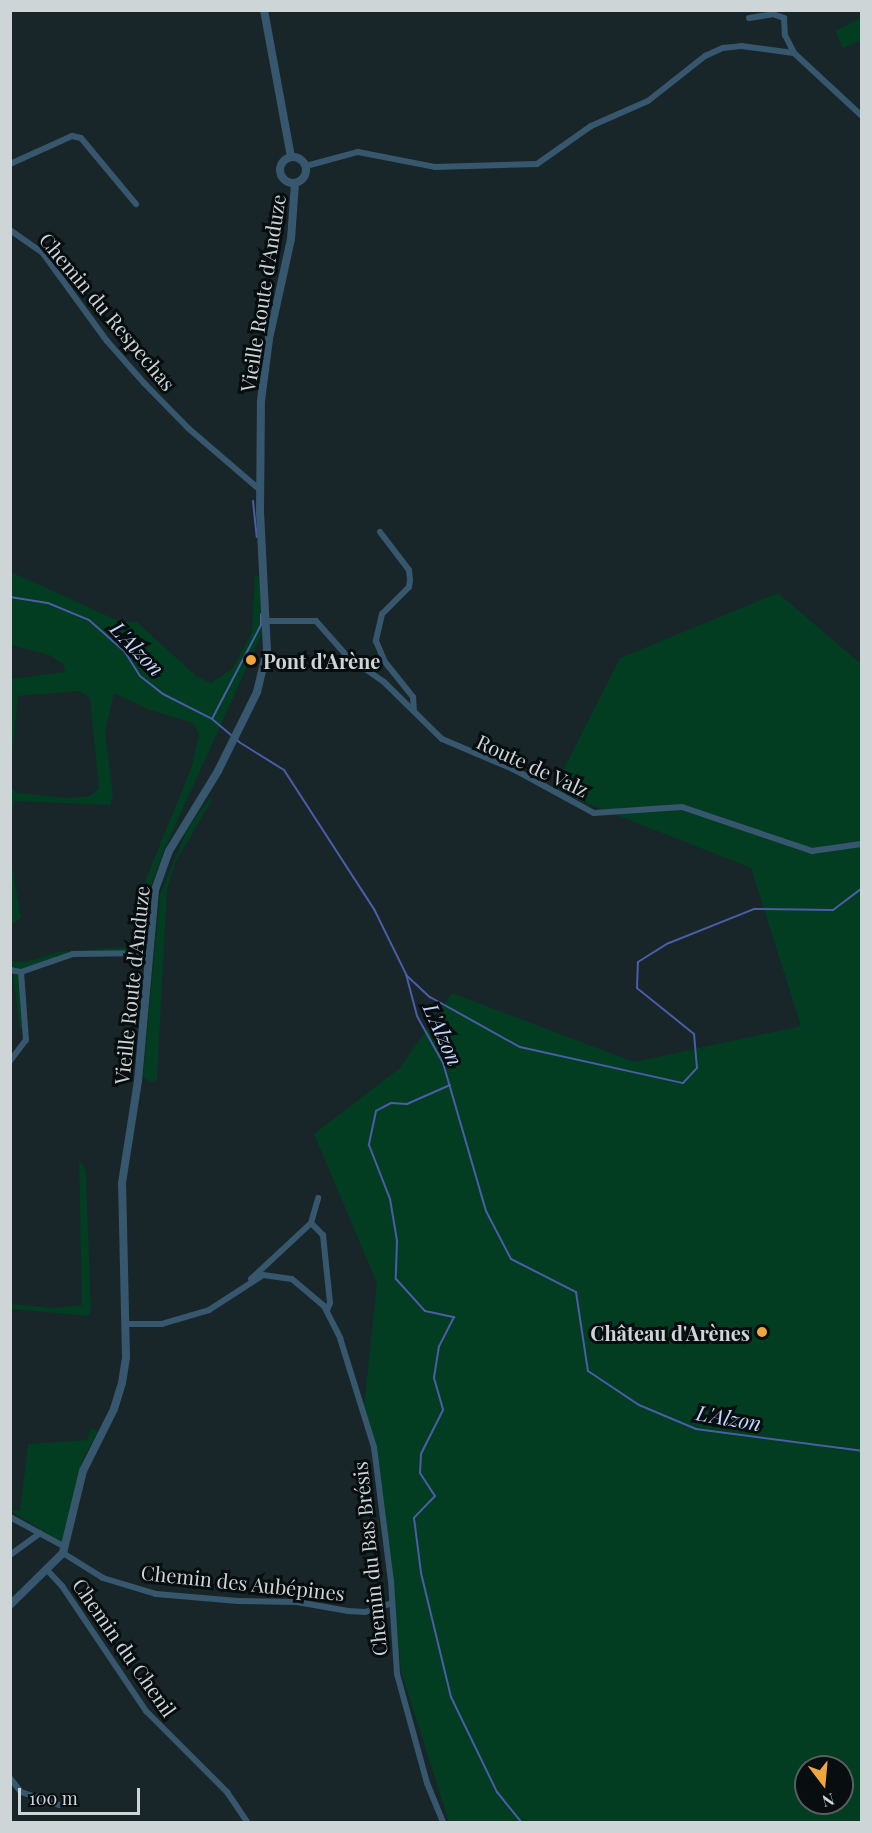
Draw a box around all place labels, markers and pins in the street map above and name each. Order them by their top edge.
place label: Pont d'Arène [263,648,380,672]
marker: Pont d'Arène [244,653,258,667]
place label: Château d'Arènes [590,1320,750,1344]
marker: Château d'Arènes [755,1325,769,1339]

